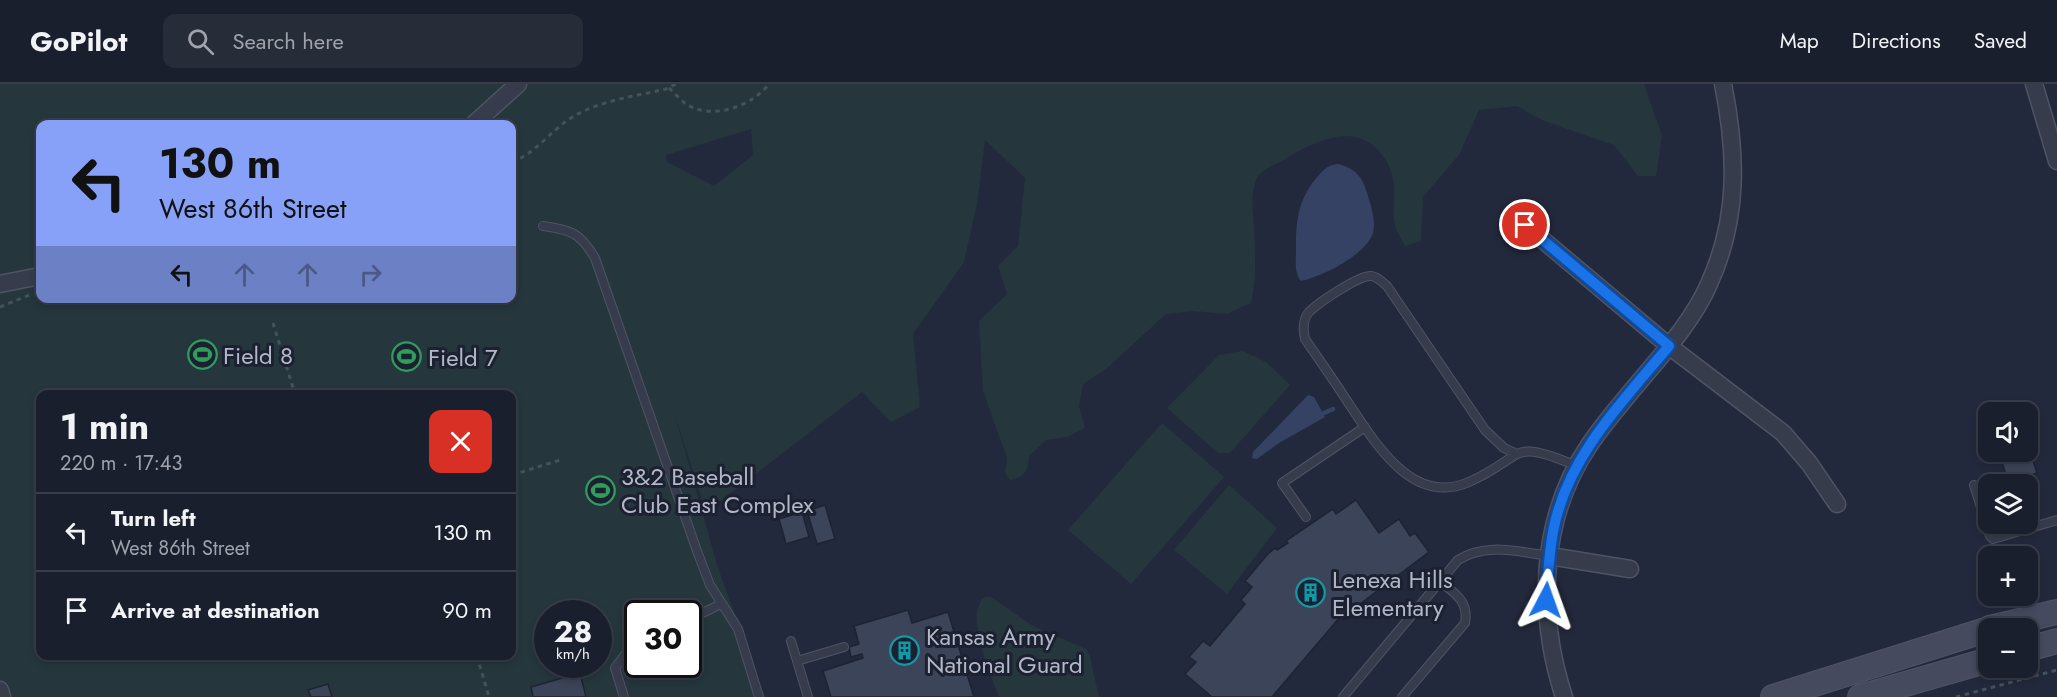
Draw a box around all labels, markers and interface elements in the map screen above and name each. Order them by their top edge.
search box [163,14,583,68]
text: GoPilot [30,21,127,62]
icon: search [184,25,217,58]
text: Search here [232,25,344,57]
text: Map [1780,26,1819,56]
text: Directions [1852,26,1941,56]
text: Saved [1974,26,2027,56]
text: 130 m [159,133,281,194]
icon: left [60,144,138,222]
text: West 86th Street [159,189,346,228]
pin [1499,199,1550,250]
icon: arrive [1508,208,1541,241]
icon: left [165,258,198,291]
icon: ahead [228,258,261,291]
icon: ahead [291,258,324,291]
icon: right [354,258,387,291]
place label: Field 8 [223,338,293,373]
sports icon: Field 8 [186,339,218,371]
place label: Field 7 [428,340,498,375]
sports icon: Field 7 [391,341,423,373]
text: 1 min [60,400,149,452]
map controls [1978,402,2038,678]
button: sound [1978,402,2038,462]
button: close [429,410,492,473]
text: 220 m · 17:43 [60,449,182,478]
place label: 3&2 Baseball Club East Complex [621,459,814,522]
sports icon: 3&2 Baseball Club East Complex [584,474,616,506]
button: layers [1978,474,2038,534]
text: Turn left [111,502,196,534]
icon: left [60,516,93,549]
text: 130 m [433,516,492,548]
text: West 86th Street [111,534,250,563]
button: + [1978,546,2038,606]
place label: Lenexa Hills Elementary [1332,562,1453,625]
position arrow [1514,568,1578,632]
building icon: Lenexa Hills Elementary [1295,577,1327,609]
icon: arrive [60,594,93,627]
text: Arrive at destination [111,594,320,626]
text: 90 m [442,594,492,626]
speed limit sign: 30 [624,600,702,678]
text: 28 [554,610,592,653]
button: − [1978,618,2038,678]
place label: Kansas Army National Guard [926,619,1083,682]
building icon: Kansas Army National Guard [889,634,921,666]
text: km/h [556,643,590,665]

